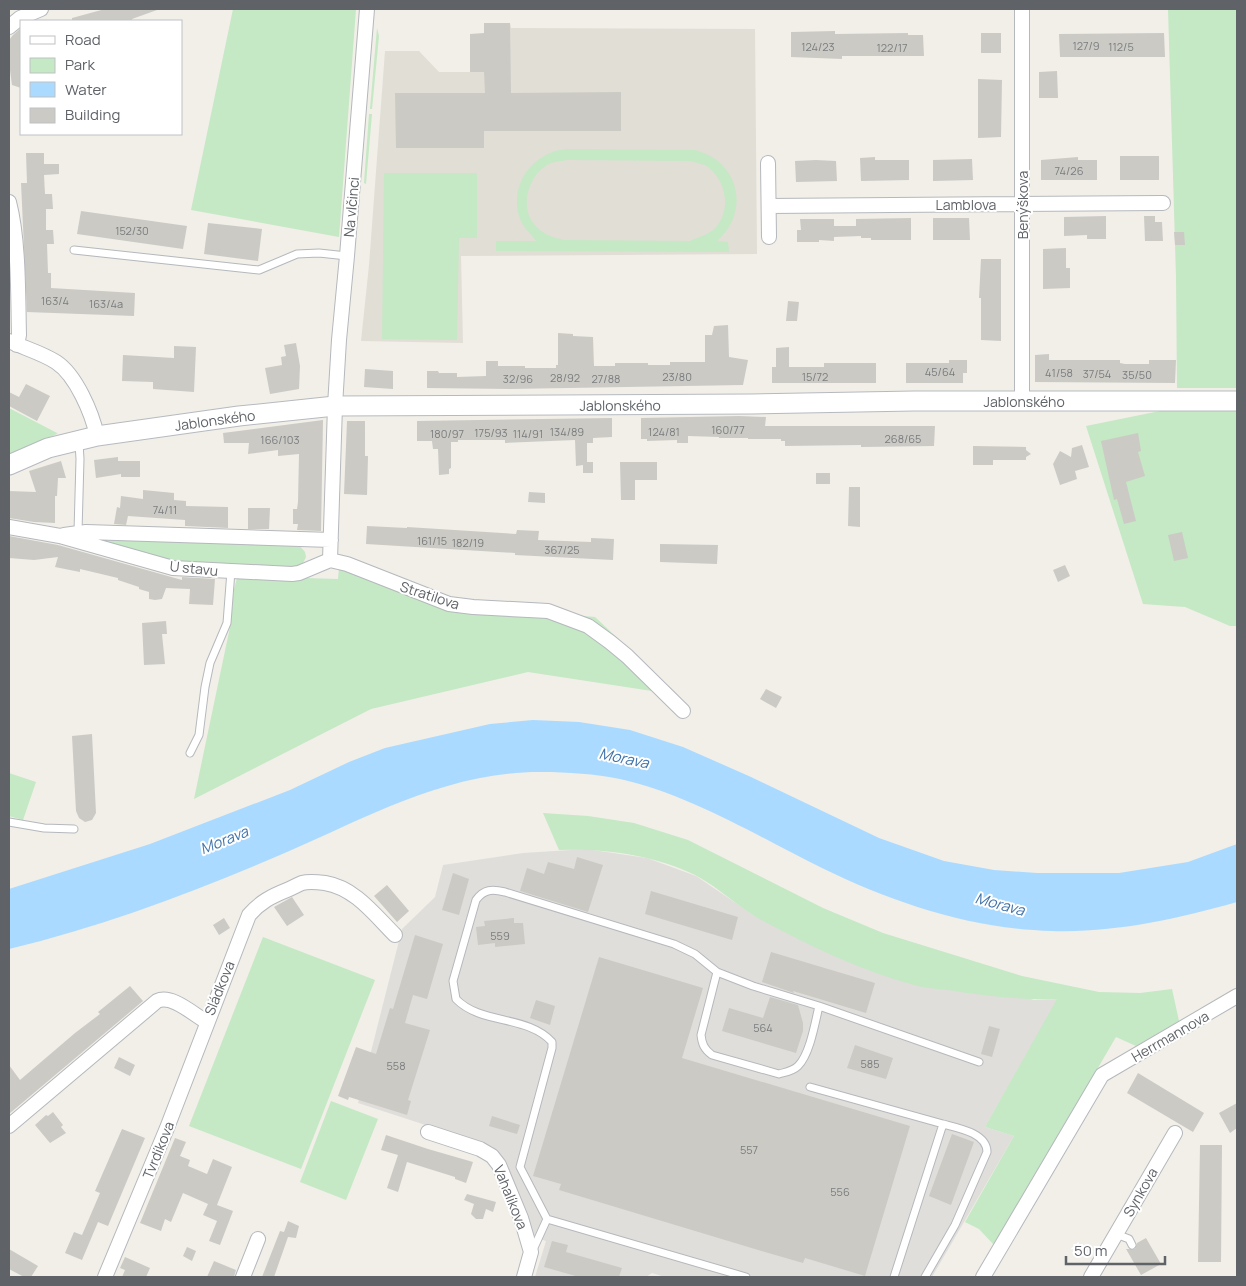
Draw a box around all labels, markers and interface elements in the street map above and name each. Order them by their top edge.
legend [20,20,182,135]
text: Road [65,29,101,50]
house number: 127/9 [1072,38,1100,53]
house number: 124/23 [801,39,835,54]
house number: 112/5 [1108,39,1134,54]
house number: 122/17 [877,40,907,55]
text: Park [65,54,95,75]
text: Water [65,79,107,100]
text: Building [65,104,120,125]
house number: 74/26 [1055,163,1084,178]
street label: Benýškova [1013,171,1032,239]
street label: Na vlčinci [339,176,363,238]
street label: Lamblova [936,195,996,214]
house number: 152/30 [115,223,149,238]
house number: 163/4 [41,293,69,308]
house number: 163/4a [89,296,123,311]
house number: 45/64 [925,364,955,379]
house number: 41/58 [1045,365,1073,380]
house number: 37/54 [1083,366,1111,381]
house number: 35/50 [1122,367,1152,382]
house number: 23/80 [662,369,692,384]
house number: 15/72 [802,369,828,384]
house number: 28/92 [550,370,580,385]
house number: 32/96 [503,371,533,386]
house number: 27/88 [592,371,620,386]
street label: Jablonského [983,392,1065,411]
street label: Jablonského [579,395,661,414]
street label: Jablonského [173,405,256,434]
house number: 160/77 [711,422,745,437]
house number: 134/89 [550,424,584,439]
house number: 124/81 [648,424,680,439]
house number: 175/93 [474,425,508,440]
house number: 180/97 [430,426,464,441]
house number: 114/91 [513,426,543,441]
house number: 268/65 [885,431,921,446]
house number: 166/103 [260,432,300,447]
house number: 74/11 [153,502,177,517]
house number: 161/15 [417,533,447,548]
house number: 182/19 [452,535,484,550]
house number: 367/25 [544,542,580,557]
street label: U stavu [169,556,219,580]
street label: Stratilova [398,576,462,614]
water label: Morava [597,743,651,774]
water label: Morava [197,821,252,859]
water label: Morava [973,887,1028,921]
house number: 559 [490,928,510,943]
street label: Sládkova [199,958,239,1018]
street label: Herrmannova [1128,1006,1212,1066]
house number: 564 [753,1020,773,1035]
house number: 585 [860,1056,880,1071]
house number: 558 [386,1058,406,1073]
street label: Tvrdíkova [138,1118,178,1182]
house number: 557 [740,1142,758,1157]
street label: Vahalíkova [490,1162,532,1232]
street label: Synkova [1118,1164,1162,1220]
house number: 556 [830,1184,850,1199]
scale bar [1066,1234,1165,1266]
text: 50 m [1074,1240,1108,1261]

